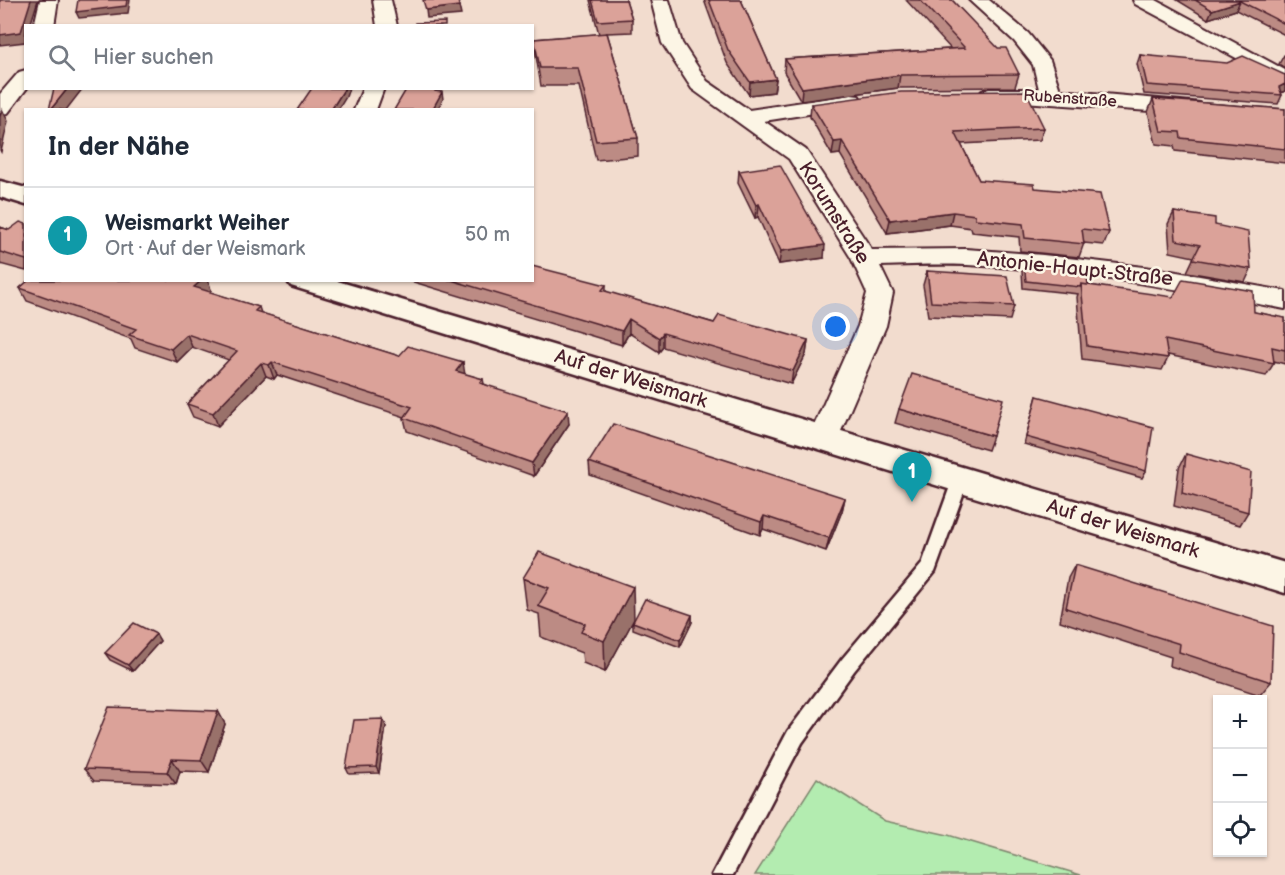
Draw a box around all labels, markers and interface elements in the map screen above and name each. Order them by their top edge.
search box [24,24,534,90]
icon: search [45,41,78,74]
text: Hier suchen [93,44,214,71]
street label: Rubenstraße [1023,86,1118,112]
text: In der Nähe [48,132,190,163]
street label: Korumstraße [793,157,875,269]
text: Weismarkt Weiher [105,210,289,237]
text: 1 [63,223,72,247]
text: 50 m [465,223,510,247]
text: Ort · Auf der Weismark [105,237,305,261]
street label: Antonie-Haupt-Straße [976,247,1174,291]
your location [821,312,850,341]
street label: Auf der Weismark [552,344,710,414]
pin: 1 [892,452,932,502]
street label: Auf der Weismark [1044,494,1202,564]
map controls [1213,695,1267,857]
button: + [1213,695,1267,749]
button: − [1213,749,1267,803]
button: locate [1213,803,1267,857]

